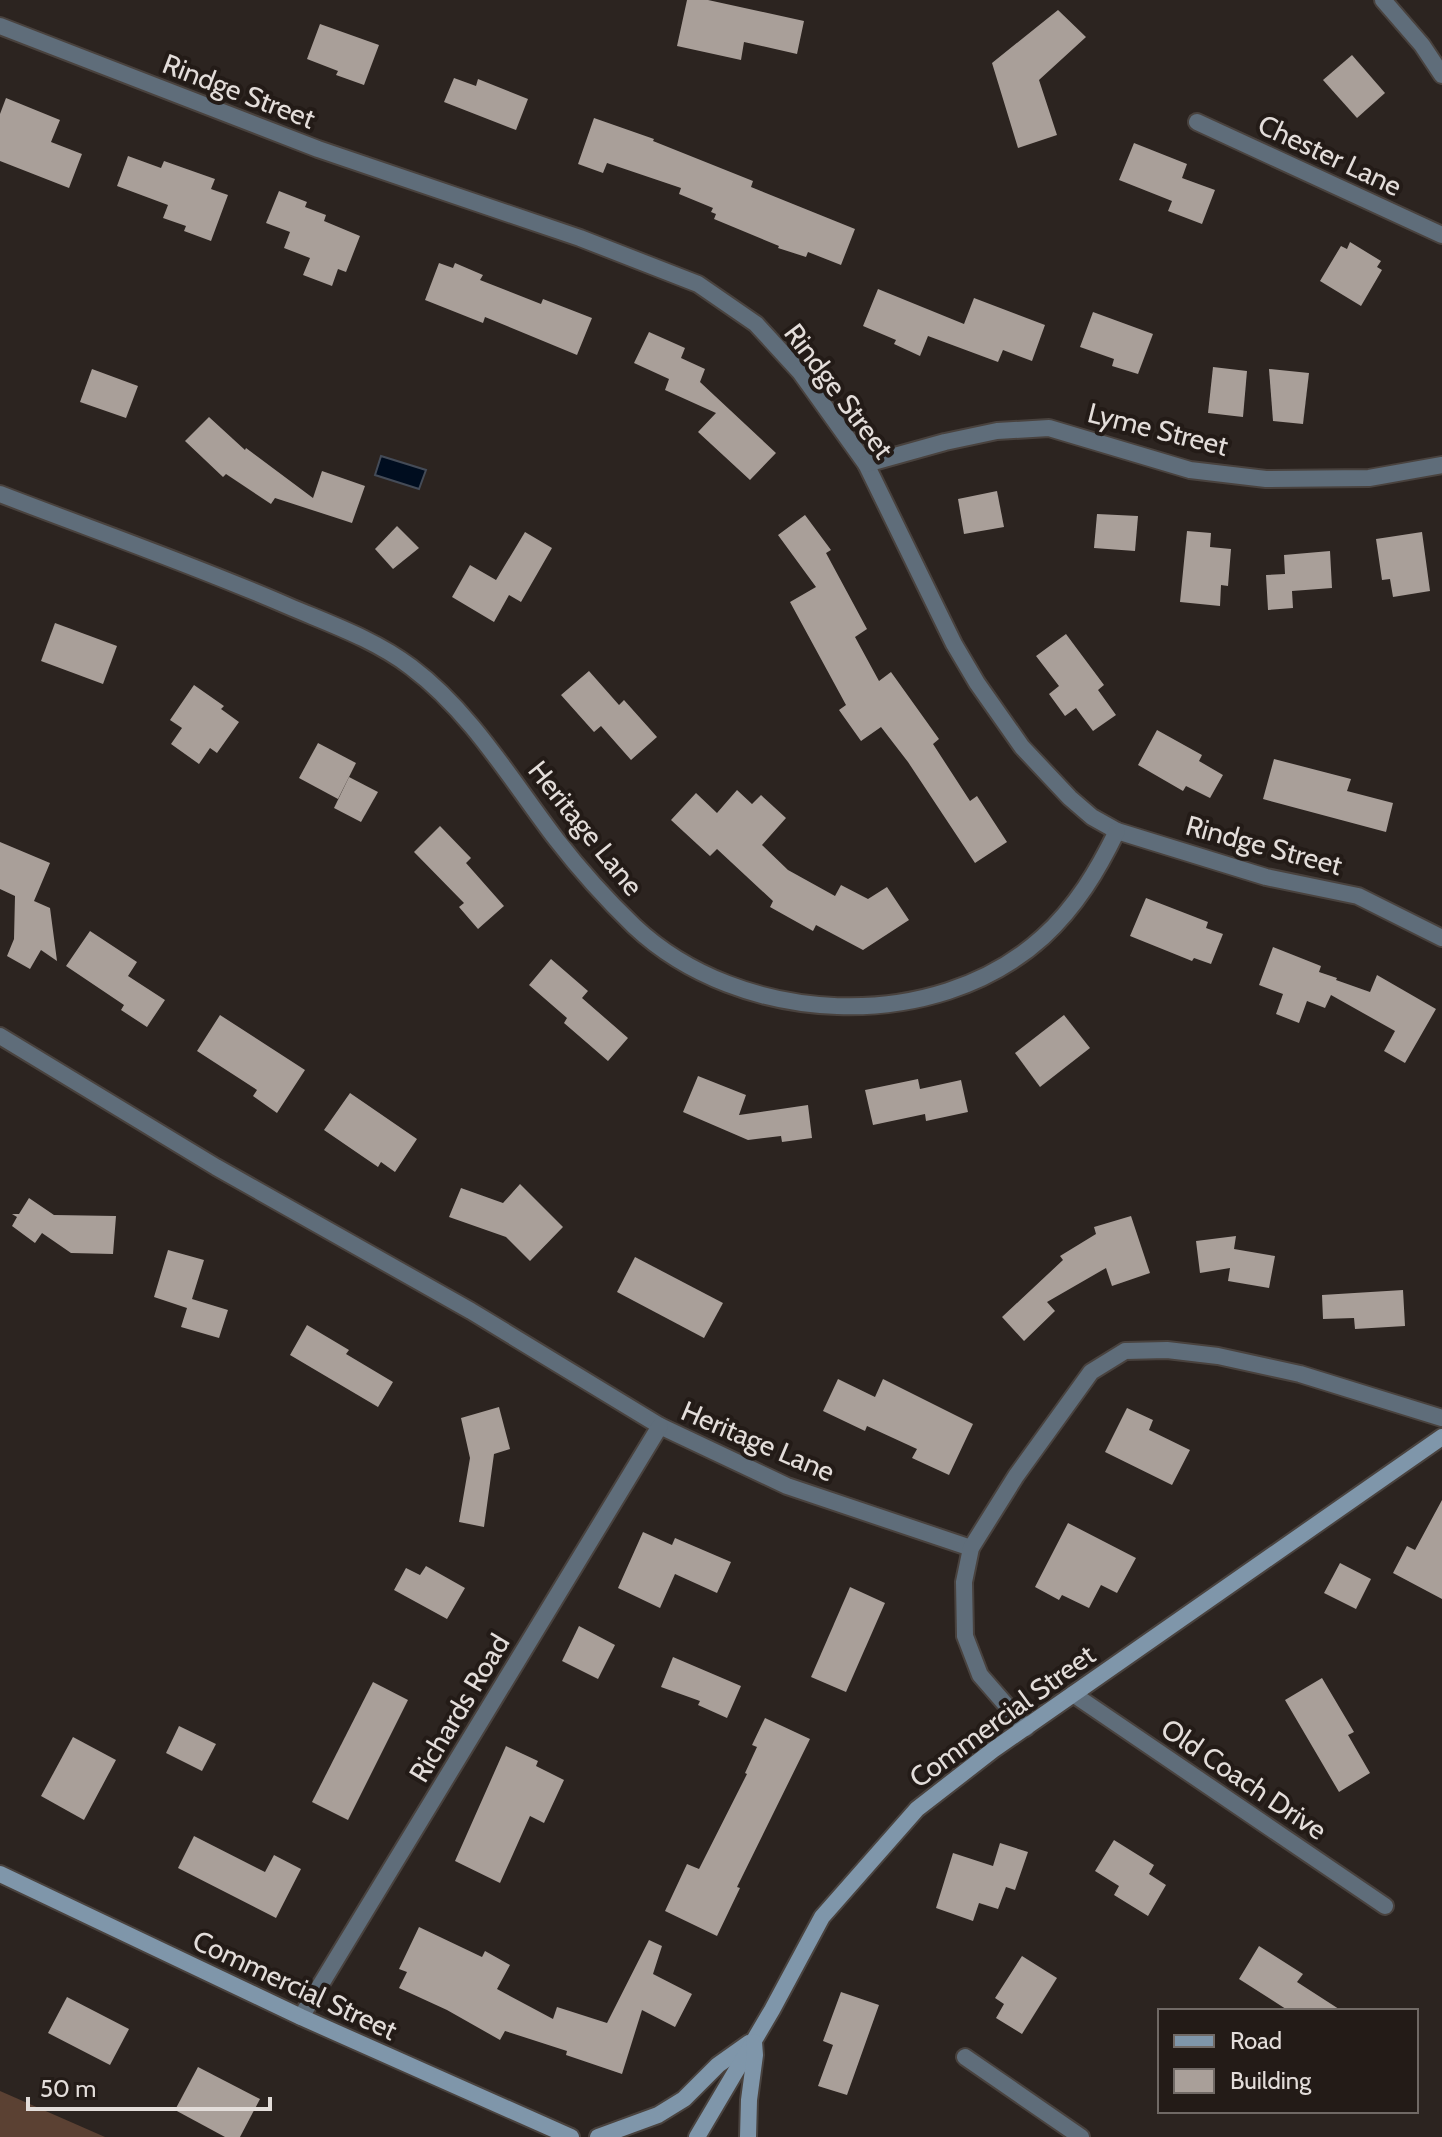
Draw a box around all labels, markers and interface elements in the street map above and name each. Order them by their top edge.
street label: Rindge Street [158,46,320,136]
street label: Chester Lane [1253,107,1407,203]
street label: Rindge Street [777,317,901,465]
street label: Lyme Street [1084,395,1232,463]
street label: Heritage Lane [521,754,651,902]
street label: Rindge Street [1182,808,1346,882]
street label: Heritage Lane [676,1393,840,1489]
street label: Richards Road [402,1628,516,1788]
street label: Commercial Street [903,1637,1101,1795]
street label: Old Coach Drive [1155,1711,1333,1847]
street label: Commercial Street [188,1923,402,2047]
legend [1158,2009,1418,2113]
text: Road [1230,2026,1282,2055]
scale bar [28,2061,270,2111]
text: Building [1230,2066,1312,2095]
text: 50 m [40,2074,96,2103]

